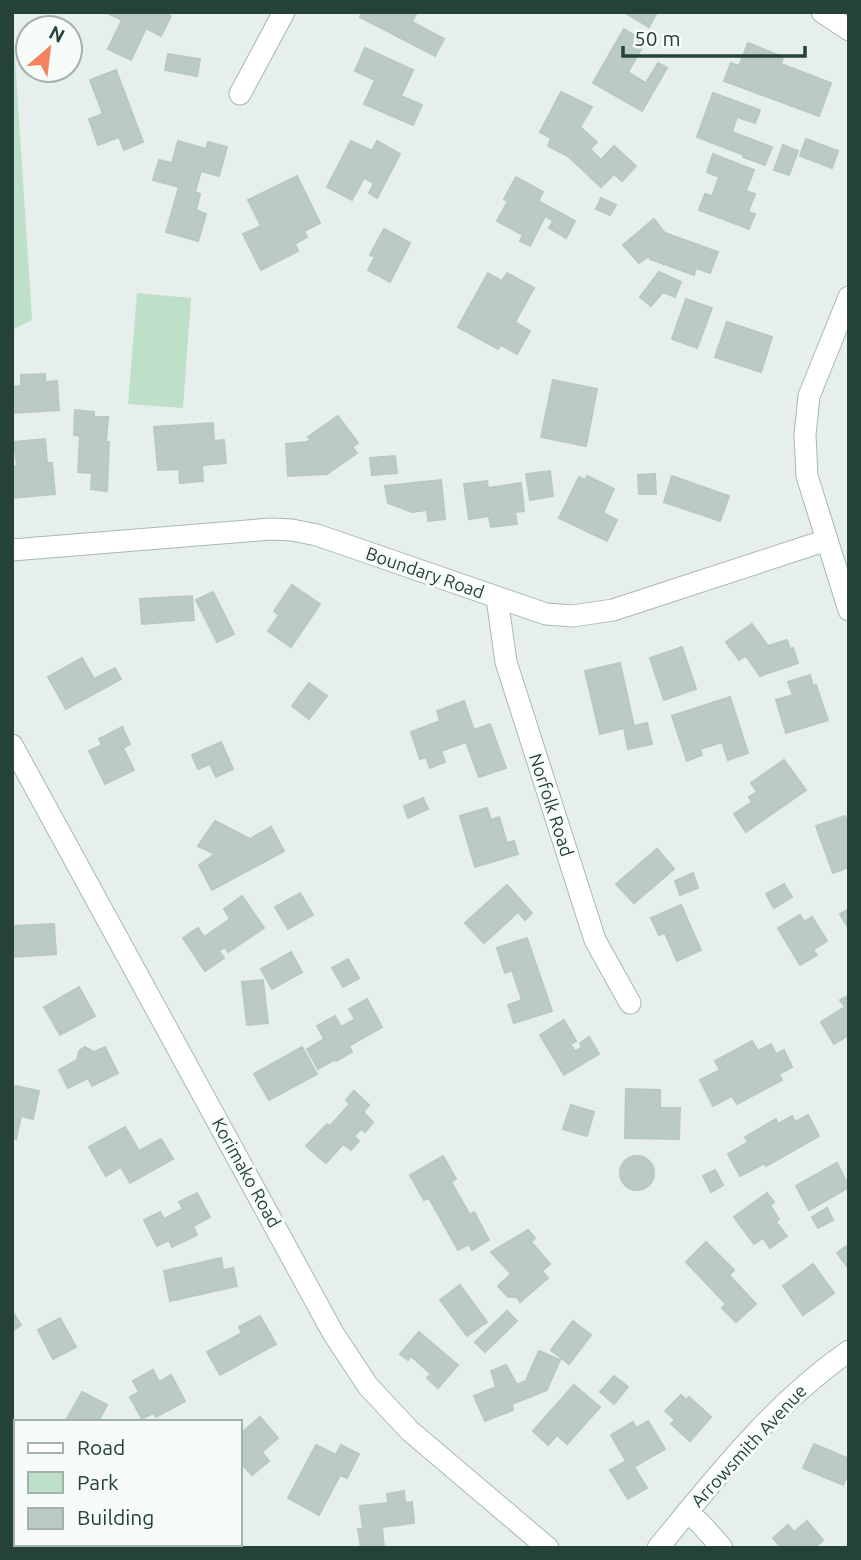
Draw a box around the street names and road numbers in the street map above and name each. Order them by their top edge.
street label: Boundary Road [364,542,487,602]
street label: Norfolk Road [526,751,578,859]
street label: Korimako Road [209,1114,285,1231]
street label: Arrowsmith Avenue [687,1380,810,1511]

